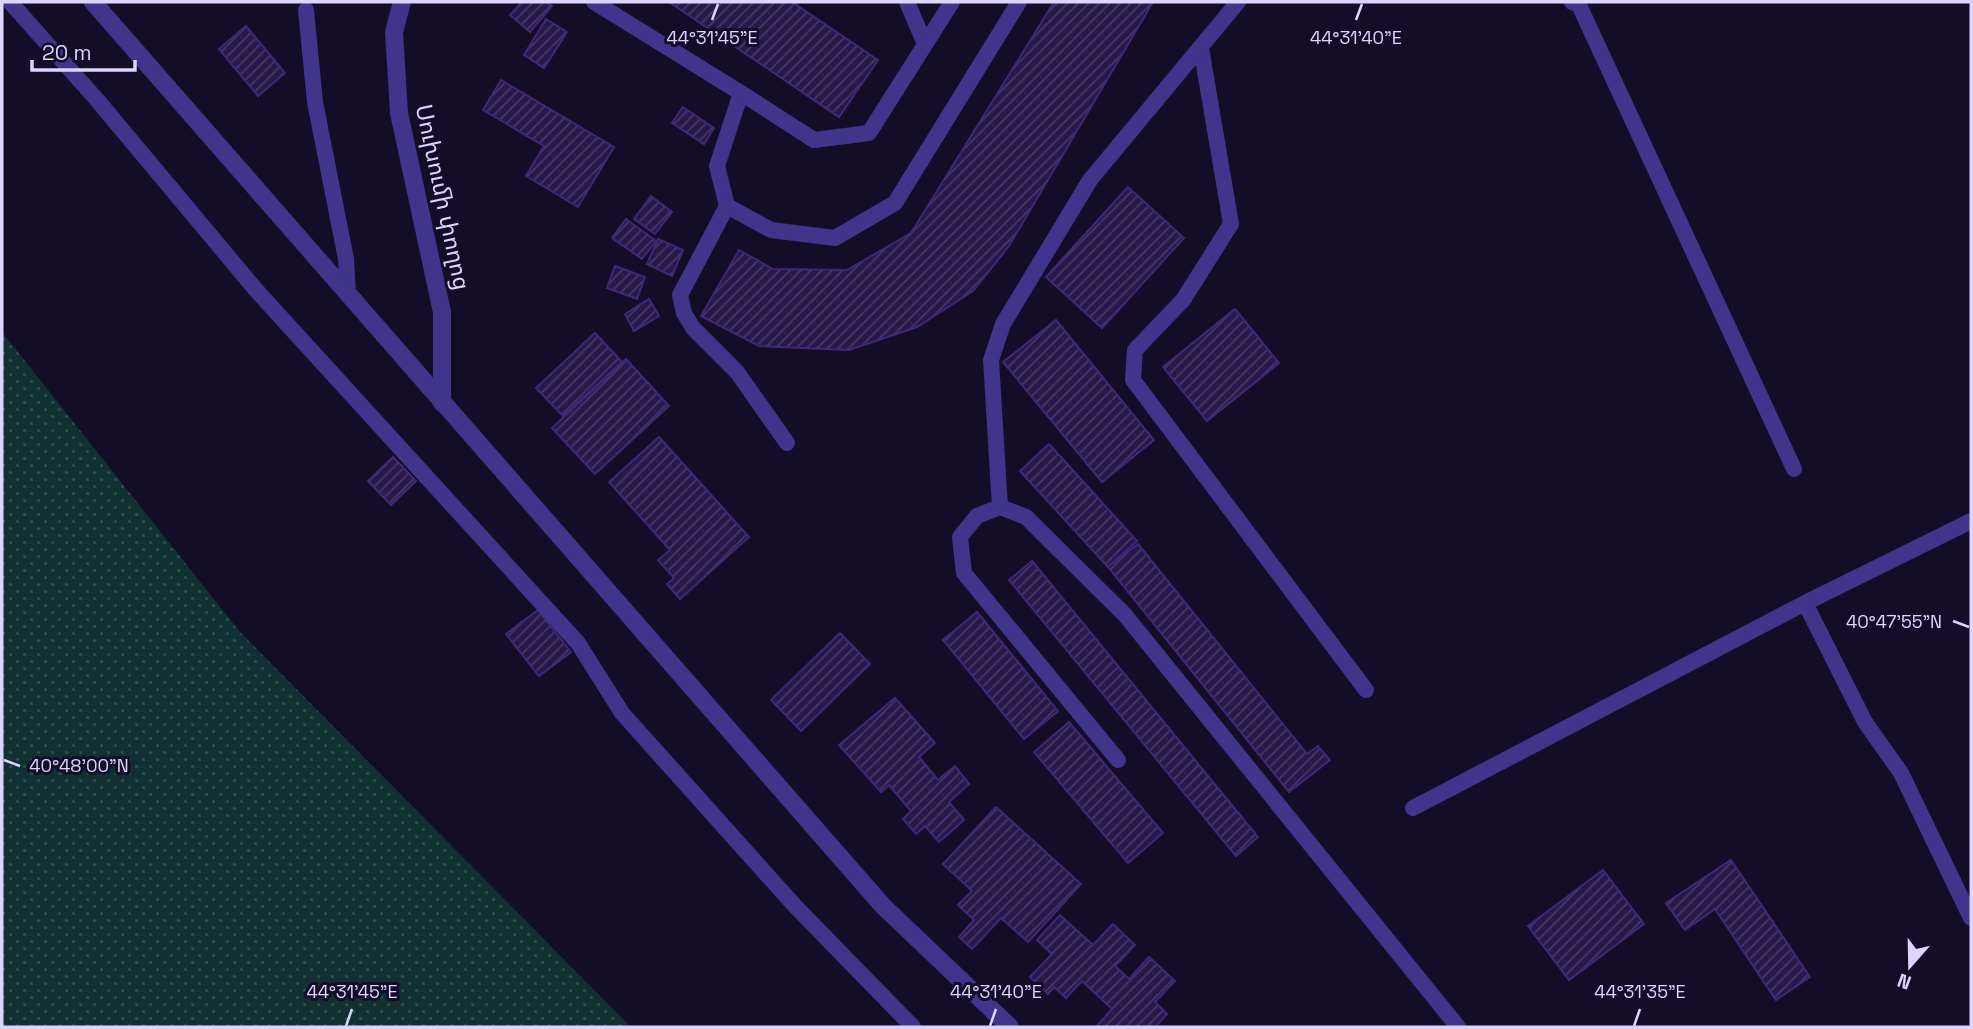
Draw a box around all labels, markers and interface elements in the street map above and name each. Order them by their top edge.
text: 44°31'45"E [666,26,758,49]
text: 44°31'40"E [1310,26,1402,49]
scale bar [32,28,135,72]
text: 20 m [42,39,92,66]
street label: Սուխումի փողոց [409,101,477,293]
text: 40°47'55"N [1846,610,1942,633]
text: 40°48'00"N [29,754,129,777]
north arrow [1875,931,1945,1001]
text: N [1894,968,1915,995]
text: 44°31'45"E [306,980,398,1003]
text: 44°31'40"E [950,980,1042,1003]
text: 44°31'35"E [1594,980,1686,1003]

